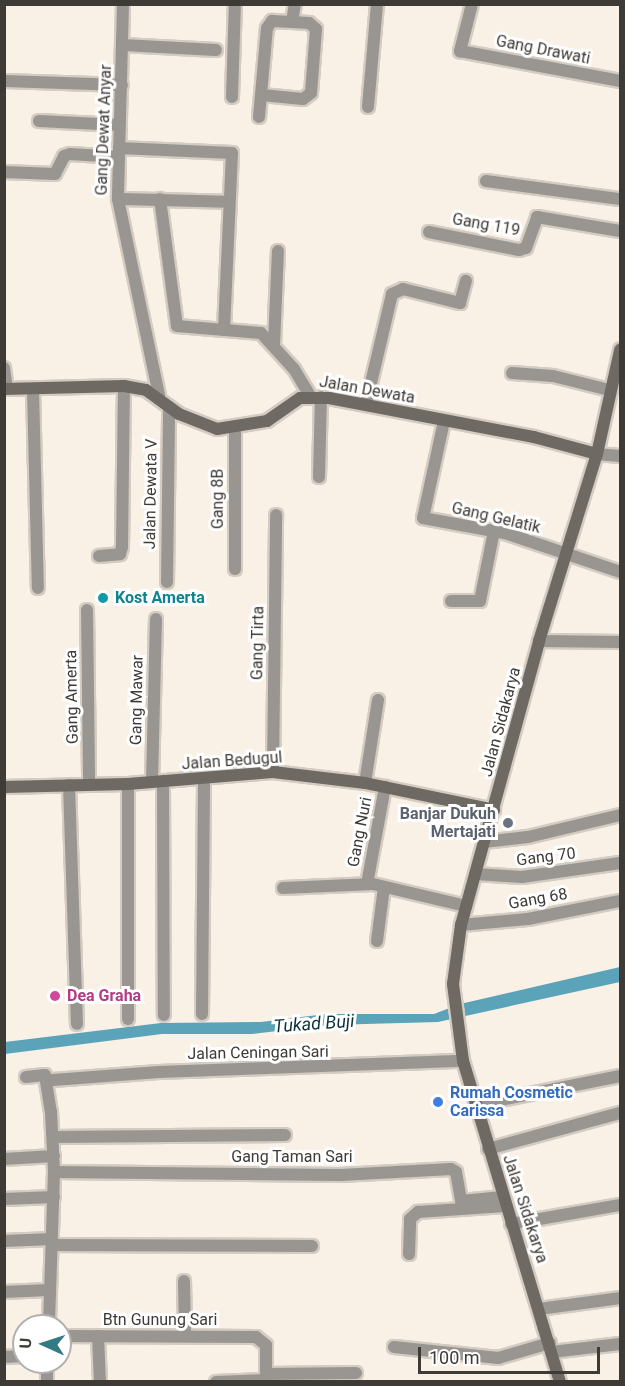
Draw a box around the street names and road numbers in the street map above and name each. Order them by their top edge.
street label: Gang Drawati [494,31,592,69]
street label: Gang Dewat Anyar [92,64,116,196]
street label: Gang 119 [451,210,521,240]
street label: Jalan Dewata [318,372,416,408]
street label: Jalan Dewata V [140,438,162,550]
street label: Gang 8B [208,469,228,529]
street label: Gang Gelatik [450,498,542,538]
street label: Gang Tirta [248,606,268,680]
street label: Gang Amerta [62,650,82,744]
street label: Gang Mawar [127,655,147,745]
street label: Jalan Sidakarya [477,665,525,779]
street label: Jalan Bedugul [181,748,283,774]
street label: Gang Nuri [344,795,376,869]
street label: Gang 70 [515,844,577,870]
street label: Gang 68 [507,884,569,914]
street label: Jalan Ceningan Sari [187,1042,329,1064]
street label: Gang Taman Sari [231,1147,353,1167]
street label: Jalan Sidakarya [498,1152,552,1266]
street label: Btn Gunung Sari [103,1310,217,1330]

